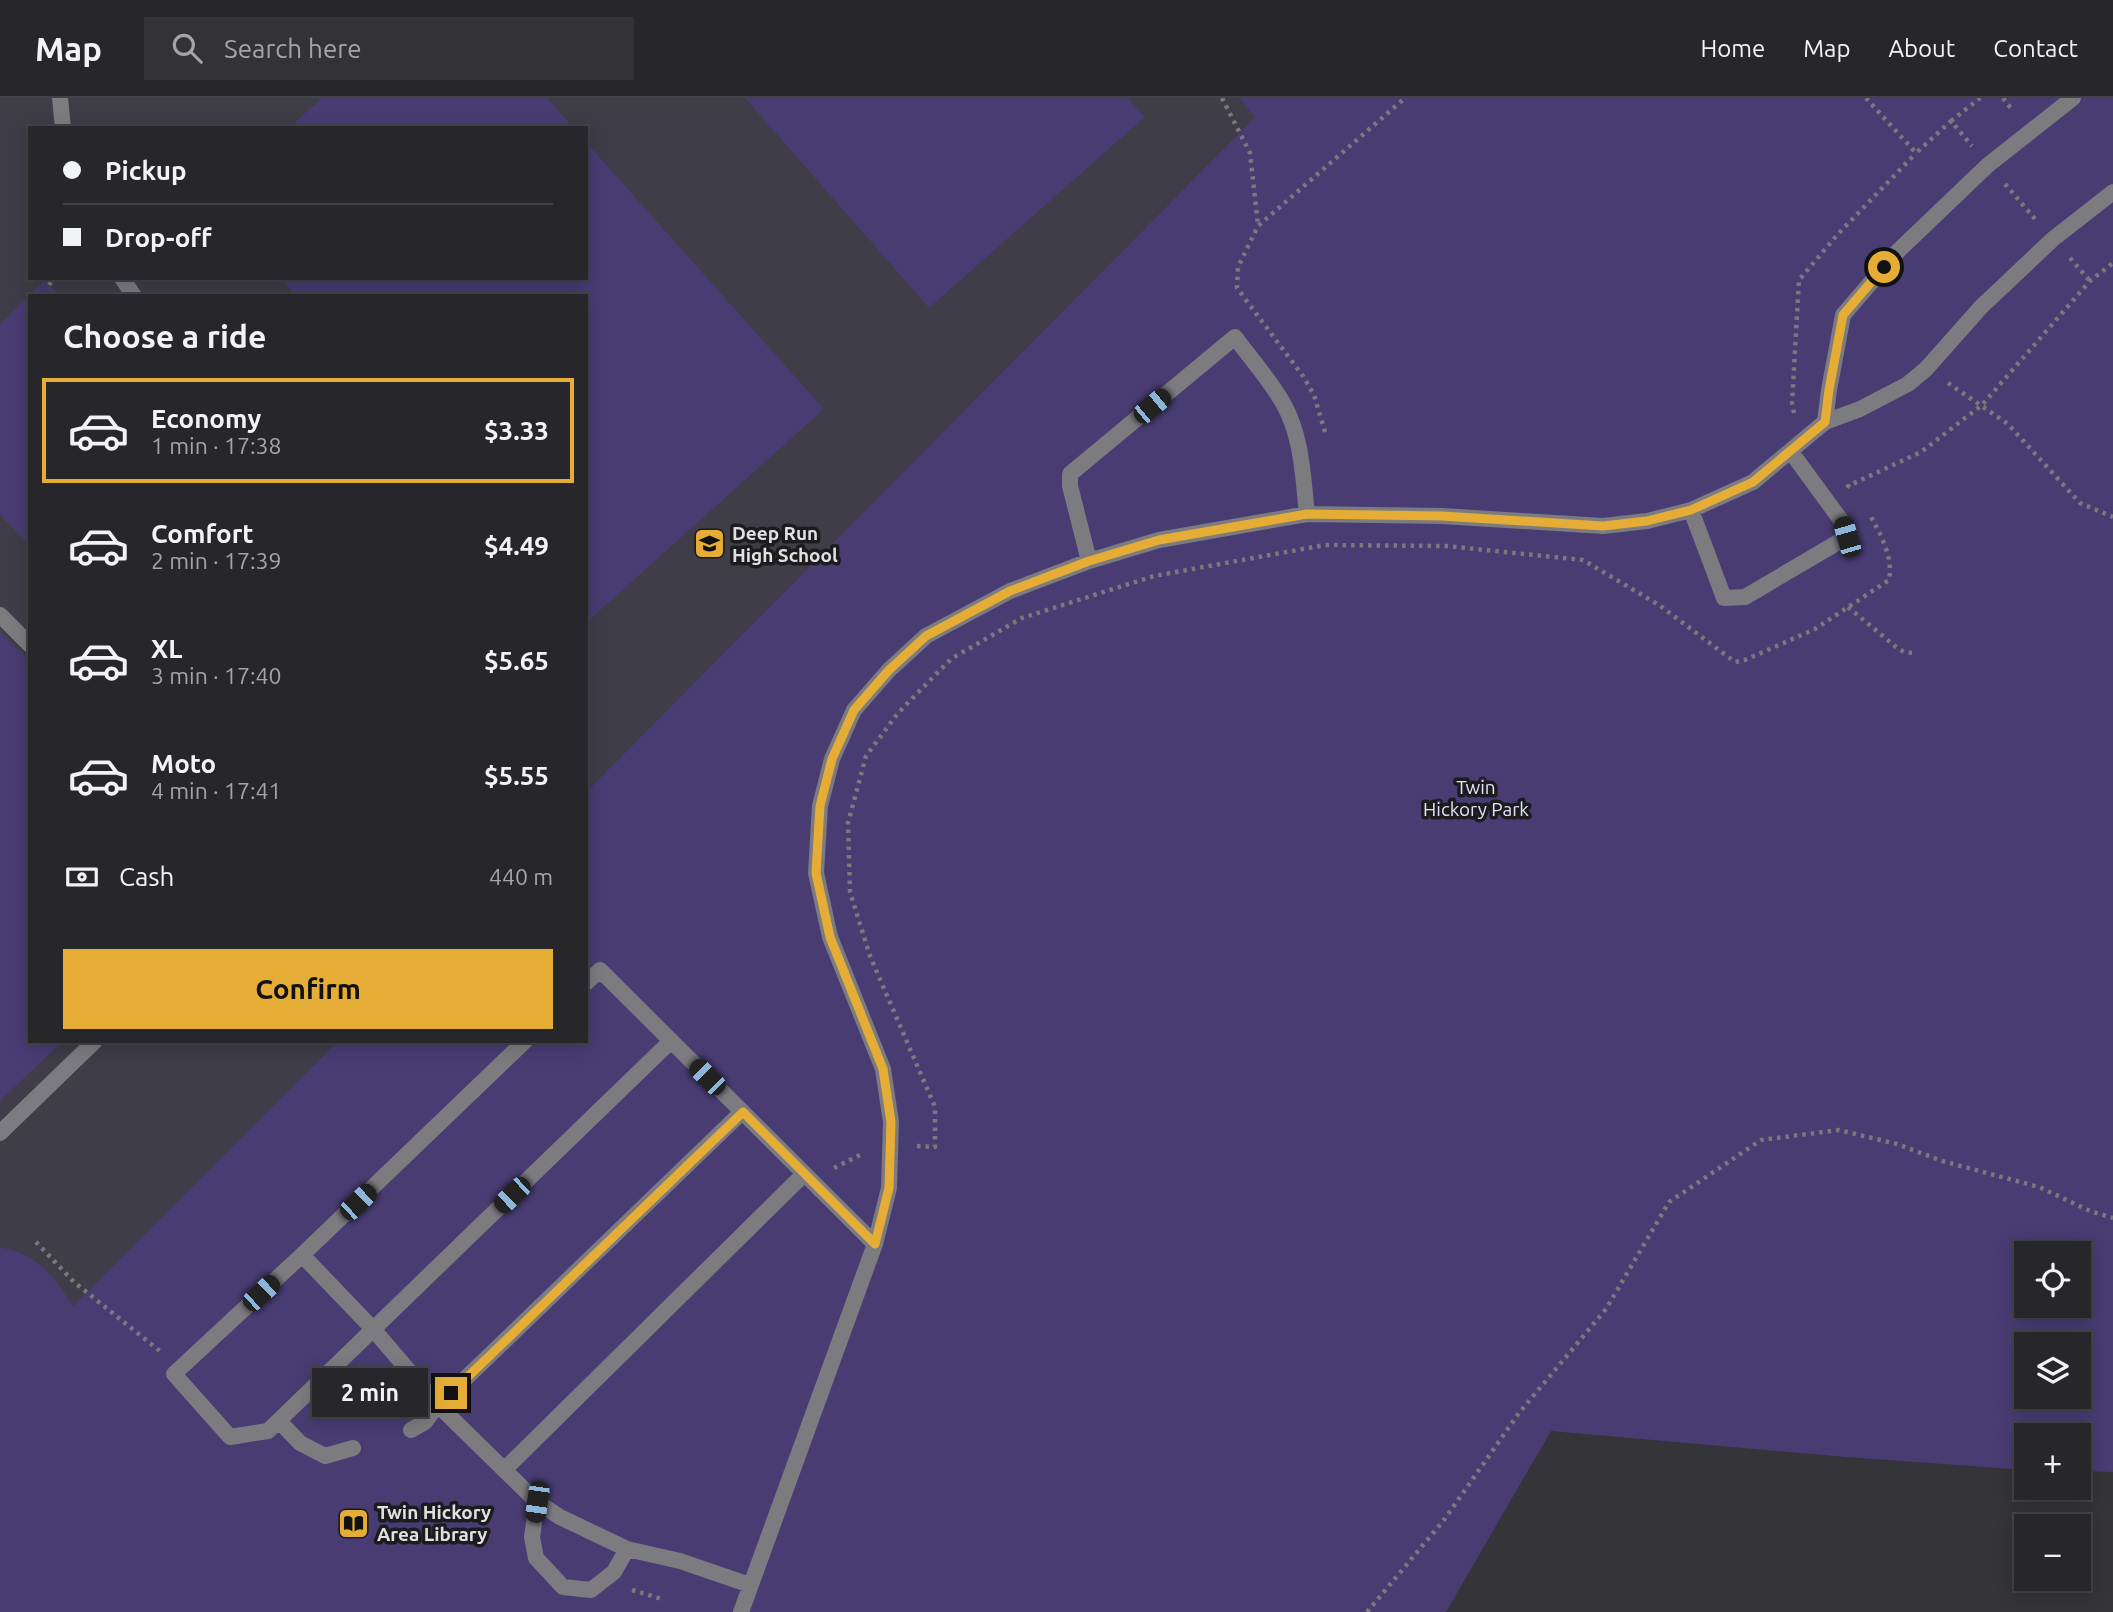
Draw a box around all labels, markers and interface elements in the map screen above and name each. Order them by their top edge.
search box [144,17,634,80]
icon: search [168,29,206,67]
text: Map [35,30,102,67]
text: Search here [224,34,362,63]
text: Home [1700,35,1765,62]
text: Map [1803,35,1850,62]
text: About [1888,35,1955,62]
text: Contact [1993,35,2078,62]
text: Pickup [105,156,187,185]
text: Drop-off [105,223,212,252]
route start [1868,251,1900,283]
text: Choose a ride [63,318,266,354]
car [1130,384,1175,428]
icon: car [67,399,130,462]
text: Economy [151,404,261,433]
text: $3.33 [484,416,549,445]
text: 1 min · 17:38 [151,433,282,458]
icon: car [67,514,130,577]
car [1832,514,1863,560]
text: Comfort [151,519,254,548]
place label: Deep Run High School [732,522,838,566]
school or university icon: Deep Run High School [692,527,726,561]
text: $4.49 [484,531,549,560]
text: 2 min · 17:39 [151,548,282,573]
icon: car [67,629,130,692]
text: XL [151,634,182,663]
text: $5.65 [484,646,549,675]
text: 3 min · 17:40 [151,663,282,688]
icon: car [67,744,130,807]
text: Moto [151,749,216,778]
text: $5.55 [484,761,549,790]
park label: Twin Hickory Park [1423,776,1529,820]
text: 4 min · 17:41 [151,778,282,803]
icon: cash [63,858,101,896]
text: Cash [119,862,174,891]
text: 440 m [489,864,553,889]
button: Confirm [63,949,553,1029]
car [685,1055,730,1099]
car [490,1173,535,1217]
car [336,1180,381,1224]
map controls [2014,1241,2091,1591]
button: locate [2014,1241,2091,1318]
car [239,1271,284,1315]
button: layers [2014,1332,2091,1409]
callout: 2 min [311,1368,426,1418]
route end [435,1377,467,1409]
text: 2 min [341,1380,399,1405]
button: + [2014,1423,2091,1500]
car [524,1480,551,1524]
place label: Twin Hickory Area Library [377,1501,491,1545]
library icon: Twin Hickory Area Library [337,1506,371,1540]
button: − [2014,1514,2091,1591]

